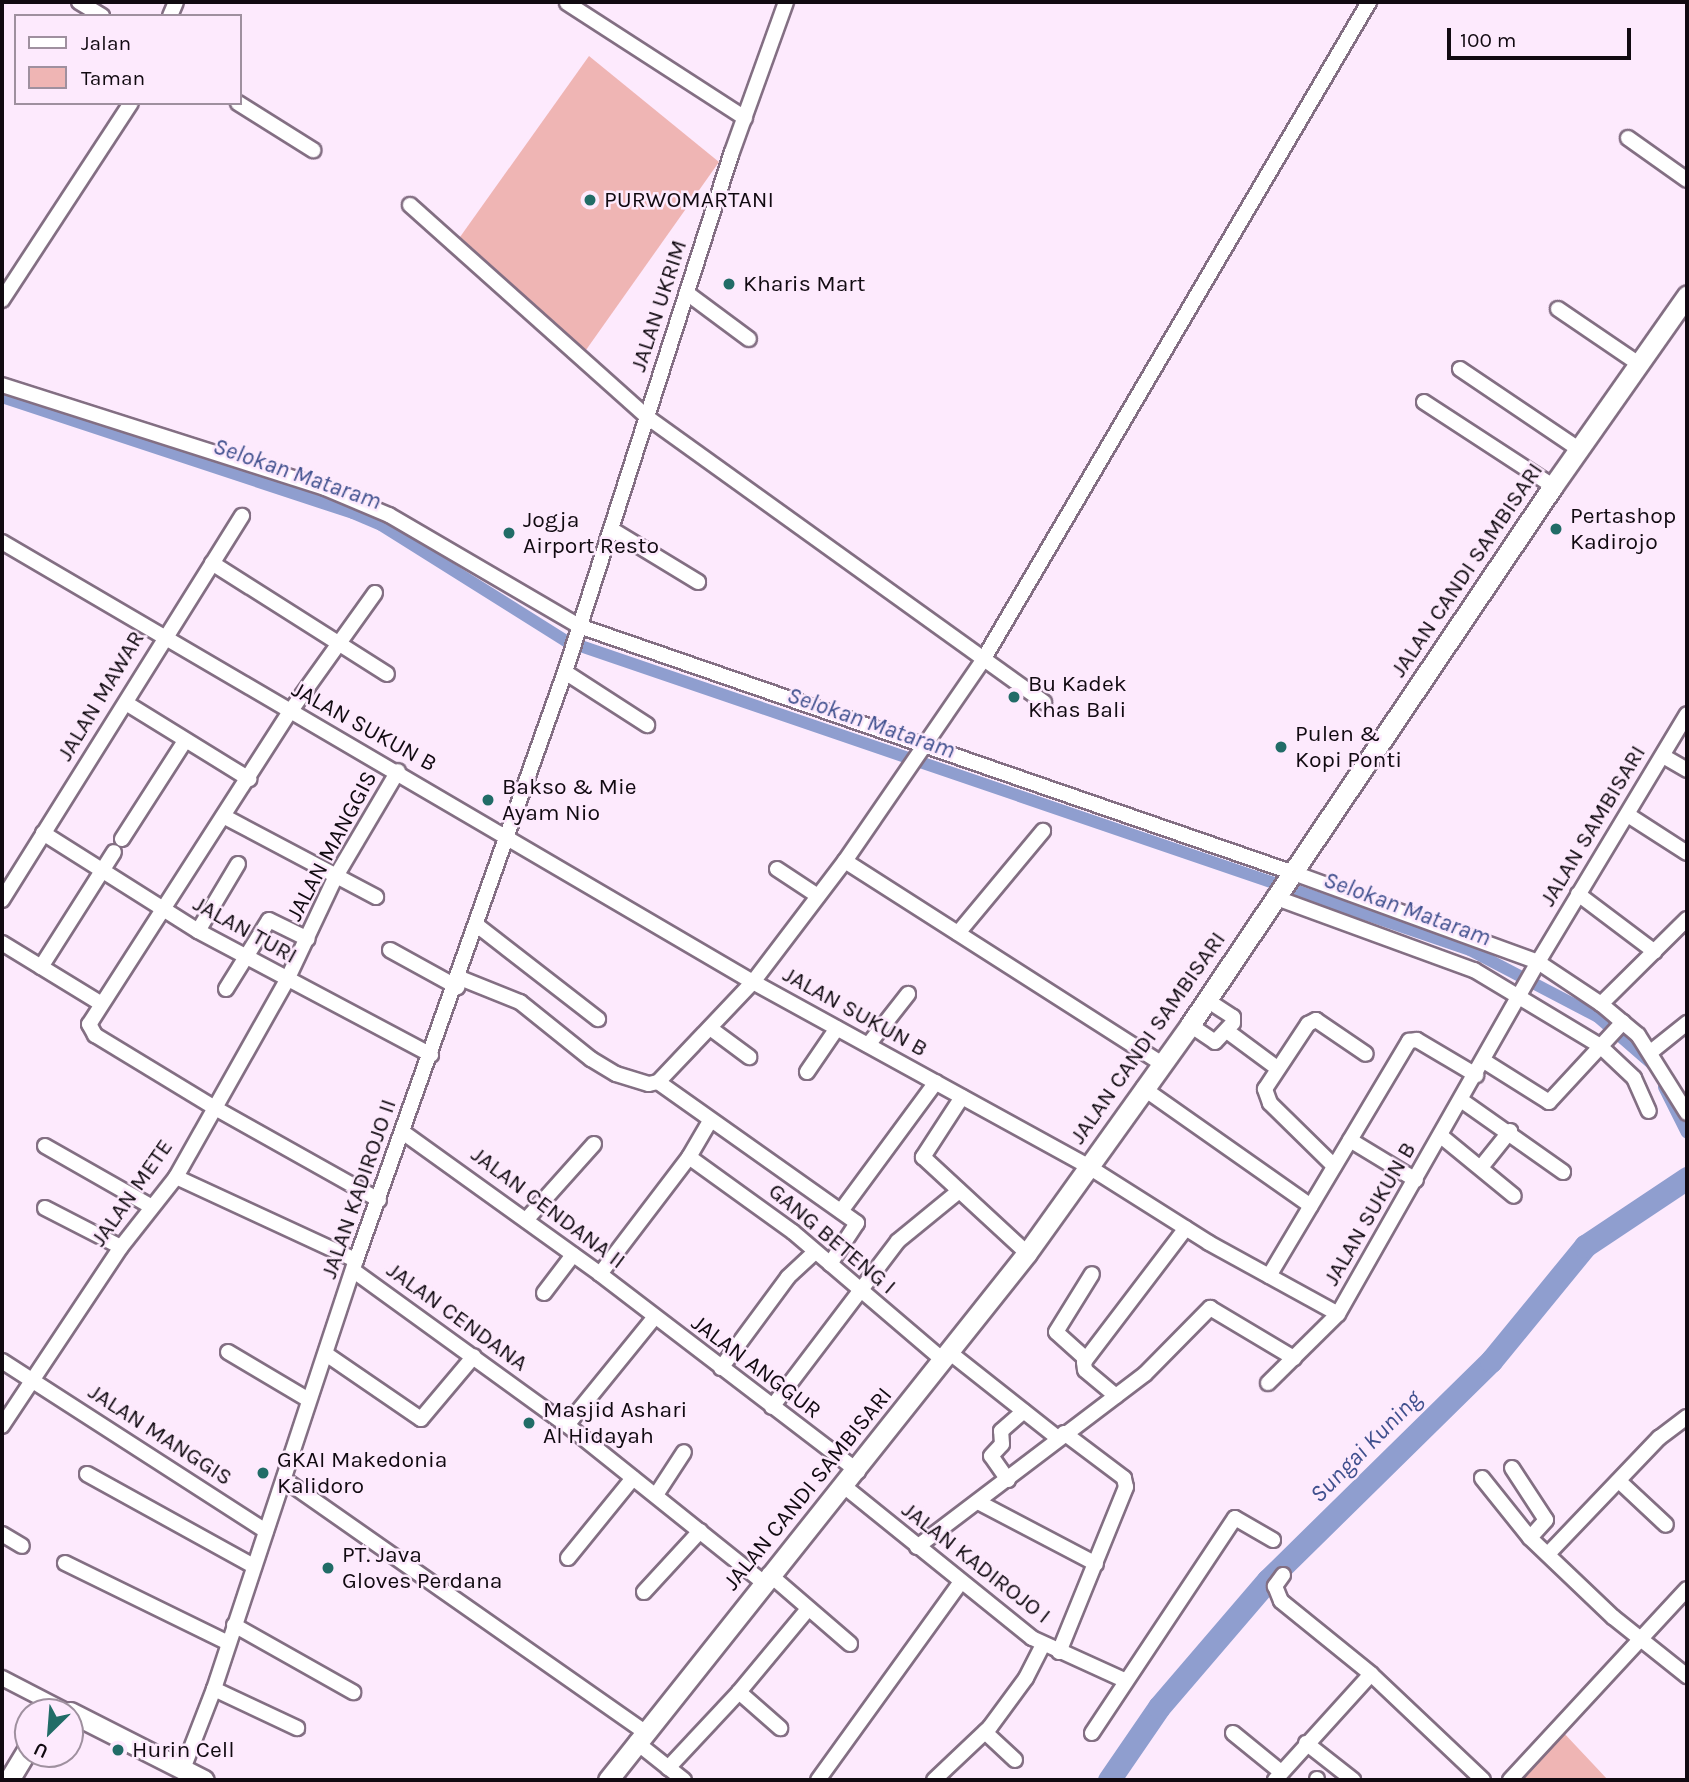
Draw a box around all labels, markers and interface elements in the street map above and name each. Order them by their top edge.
legend [14,14,242,105]
scale bar [1451,14,1635,58]
text: 100 m [1460,28,1517,52]
text: Jalan [81,31,131,55]
text: Taman [81,66,145,90]
place label: PURWOMARTANI [604,186,774,214]
marker: PURWOMARTANI [582,192,598,208]
street label: JALAN UKRIM [625,237,693,375]
place label: Kharis Mart [743,270,865,298]
marker: Kharis Mart [721,276,737,292]
water label: Selokan Mataram [209,432,385,516]
street label: JALAN CANDI SAMBISARI [1385,458,1549,682]
place label: Pertashop Kadirojo [1570,502,1676,556]
place label: Jogja Airport Resto [523,506,659,560]
marker: Pertashop Kadirojo [1548,521,1564,537]
marker: Jogja Airport Resto [501,525,517,541]
street label: JALAN MAWAR [51,626,151,766]
place label: Bu Kadek Khas Bali [1028,670,1127,724]
street label: JALAN SUKUN B [287,676,441,778]
water label: Selokan Mataram [783,681,959,765]
marker: Bu Kadek Khas Bali [1006,689,1022,705]
place label: Pulen & Kopi Ponti [1295,720,1402,774]
marker: Pulen & Kopi Ponti [1273,739,1289,755]
street label: JALAN SAMBISARI [1534,741,1652,911]
street label: JALAN MANGGIS [281,766,383,926]
place label: Bakso & Mie Ayam Nio [502,773,637,827]
marker: Bakso & Mie Ayam Nio [480,792,496,808]
water label: Selokan Mataram [1320,865,1494,953]
street label: JALAN TURI [188,890,302,970]
street label: JALAN CANDI SAMBISARI [1064,927,1232,1149]
street label: JALAN SUKUN B [778,961,932,1063]
street label: JALAN KADIROJO II [315,1096,403,1282]
street label: JALAN METE [85,1134,179,1252]
street label: JALAN SUKUN B [1318,1137,1422,1291]
street label: JALAN CENDANA II [465,1141,631,1275]
street label: GANG BETENG I [763,1178,901,1300]
street label: JALAN CENDANA [381,1257,533,1377]
street label: JALAN ANGGUR [686,1309,826,1425]
street label: JALAN MANGGIS [83,1378,237,1492]
street label: JALAN CANDI SAMBISARI [718,1382,898,1596]
water label: Sungai Kuning [1304,1385,1428,1509]
place label: Masjid Ashari Al Hidayah [543,1396,687,1450]
marker: Masjid Ashari Al Hidayah [521,1415,537,1431]
place label: GKAI Makedonia Kalidoro [277,1446,447,1500]
marker: GKAI Makedonia Kalidoro [255,1465,271,1481]
street label: JALAN KADIROJO I [896,1496,1056,1630]
place label: PT. Java Gloves Perdana [342,1541,502,1595]
marker: PT. Java Gloves Perdana [320,1560,336,1576]
north arrow [14,1698,84,1768]
place label: Hurin Cell [132,1736,235,1764]
text: U [30,1737,52,1763]
marker: Hurin Cell [110,1742,126,1758]

